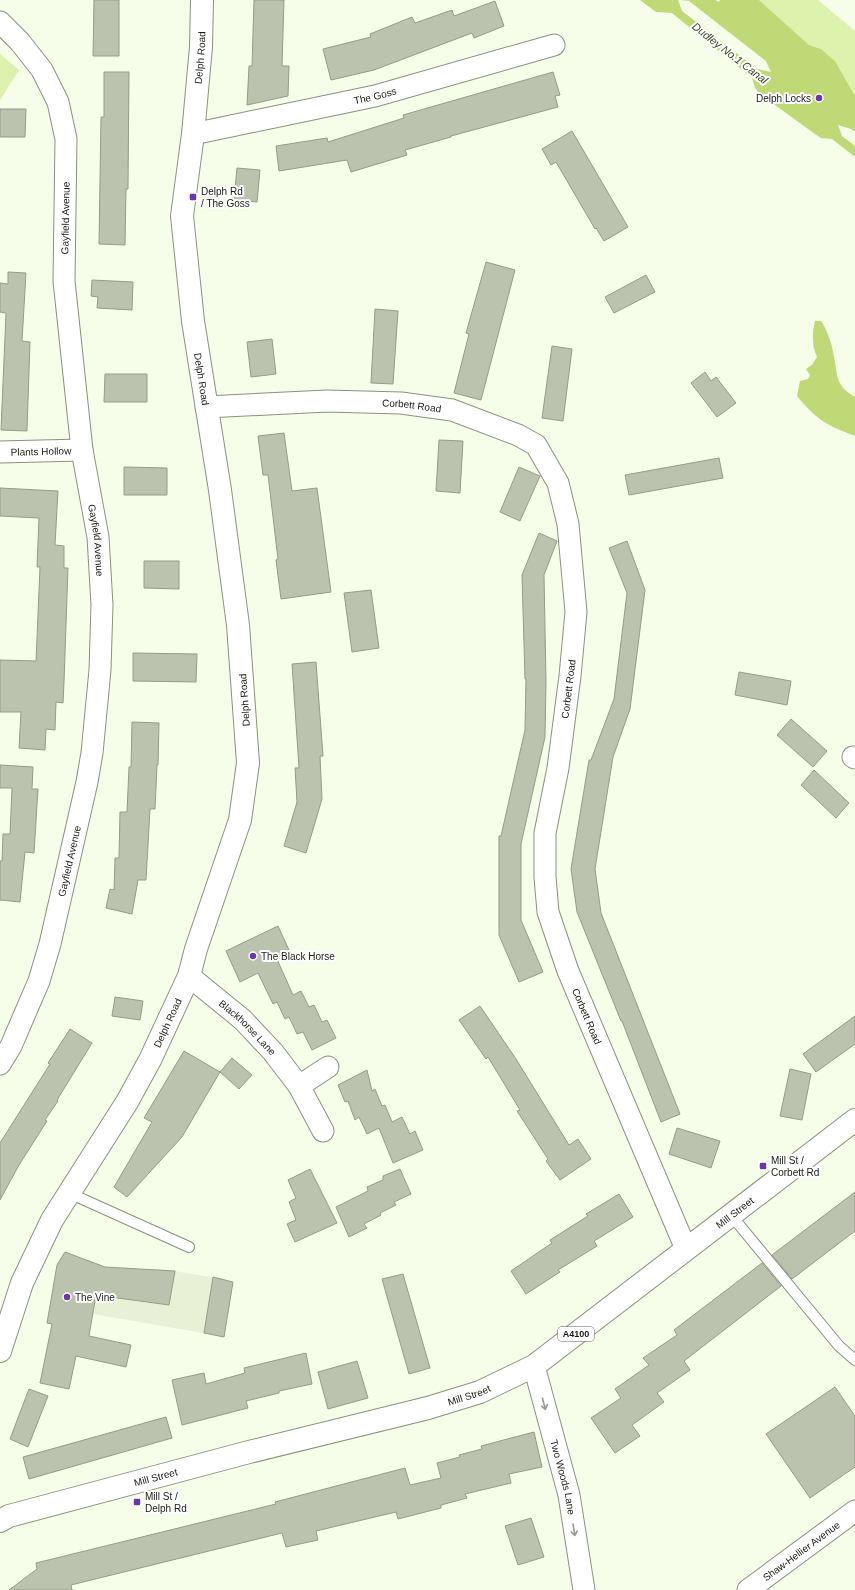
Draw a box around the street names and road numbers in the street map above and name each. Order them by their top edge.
street label: Delph Road [193,31,207,85]
street label: The Goss [353,85,398,106]
street label: Gayfield Avenue [59,181,72,254]
street label: Delph Road [192,352,211,406]
street label: Corbett Road [382,397,442,414]
street label: Plants Hollow [11,445,72,458]
street label: Gayfield Avenue [86,503,105,577]
street label: Corbett Road [559,659,578,719]
street label: Delph Road [237,673,252,727]
street label: Gayfield Avenue [56,824,83,898]
street label: Corbett Road [570,987,603,1046]
street label: Delph Road [152,997,184,1049]
street label: Blackhorse Lane [217,998,278,1058]
street label: Mill Street [714,1195,756,1231]
road number: A4100 [558,1327,594,1341]
street label: Mill Street [446,1383,493,1408]
street label: Two Woods Lane [548,1438,577,1516]
street label: Mill Street [133,1466,179,1488]
street label: Shaw-Hellier Avenue [761,1519,842,1583]

